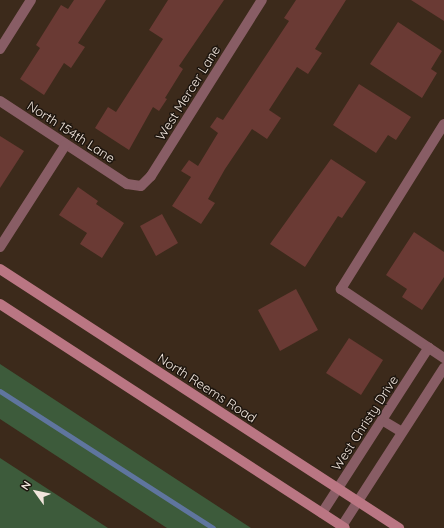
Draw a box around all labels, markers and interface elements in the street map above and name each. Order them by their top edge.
street label: West Mercer Lane [153,43,223,143]
street label: North 154th Lane [24,98,118,166]
street label: North Reems Road [155,350,259,426]
street label: West Christy Drive [328,373,402,473]
north arrow [16,472,56,512]
text: N [18,478,34,493]

